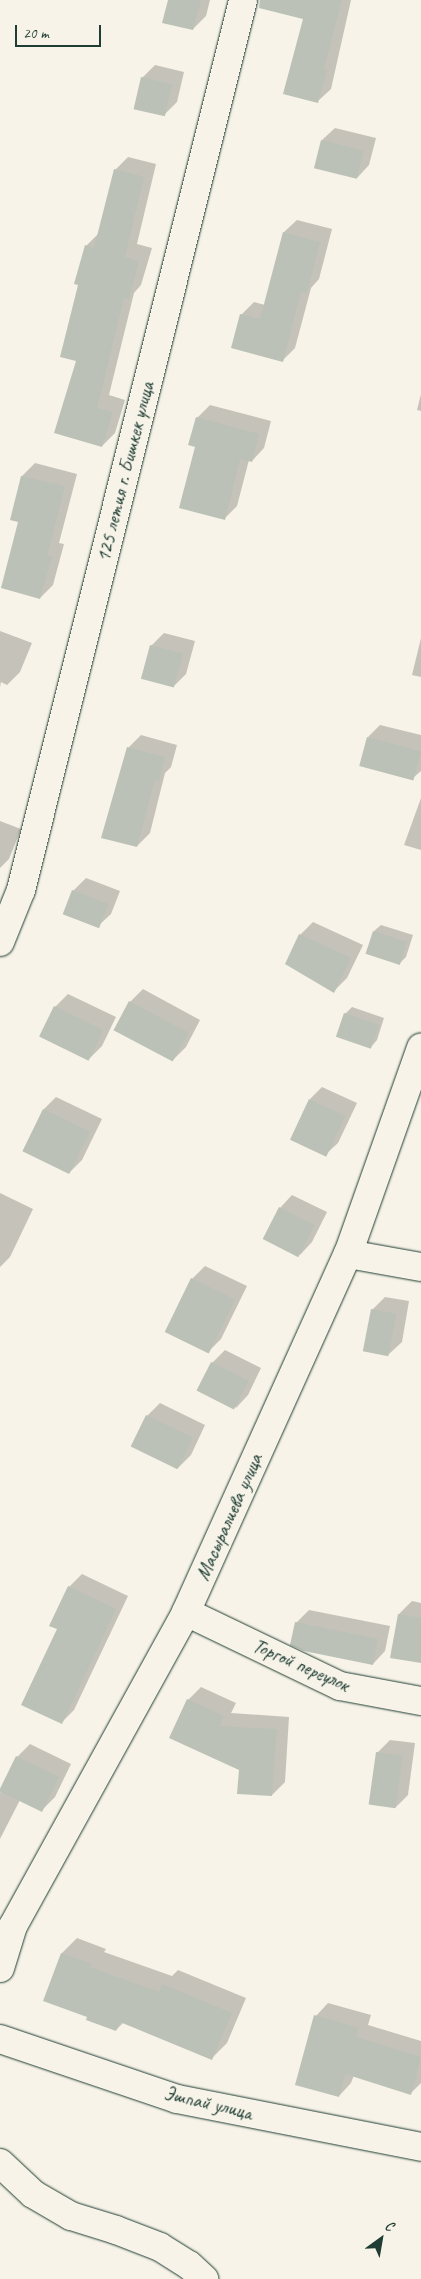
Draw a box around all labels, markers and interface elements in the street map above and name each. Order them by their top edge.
scale bar [18,15,104,47]
text: 20 m [23,24,49,43]
street label: 125 летия г. Бишкек улица [91,379,159,565]
street label: Масыралиева улица [190,1449,268,1585]
street label: Торгой переулок [249,1633,353,1697]
street label: Эшпай улица [161,2081,255,2125]
north arrow [356,2214,406,2264]
text: С [382,2217,397,2235]

